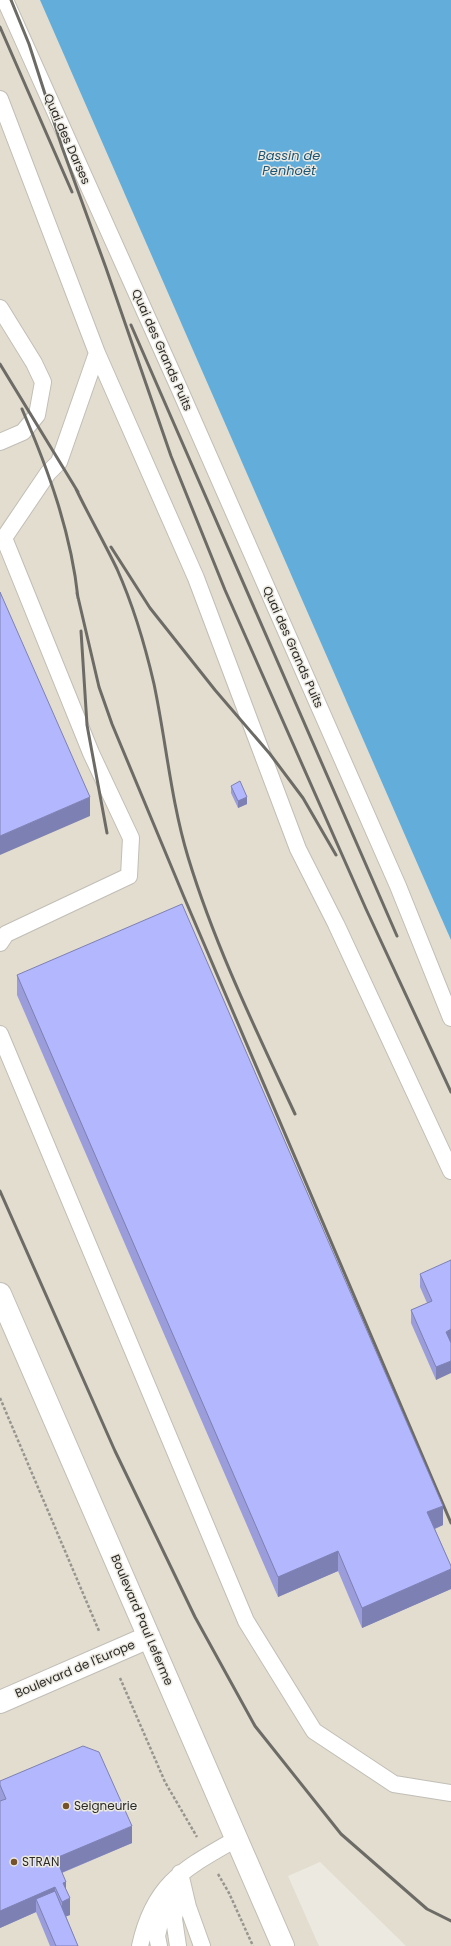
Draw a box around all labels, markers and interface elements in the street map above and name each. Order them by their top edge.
street label: Quai des Darses [40,91,95,187]
water label: Bassin de Penhoët [258,146,320,180]
street label: Quai des Grands Puits [128,286,197,413]
street label: Quai des Grands Puits [259,583,328,710]
street label: Boulevard Paul Leferme [107,1552,178,1688]
street label: Boulevard de l'Europe [12,1636,137,1702]
place label: Seigneurie [74,1797,137,1814]
marker: Seigneurie [61,1801,71,1811]
place label: STRAN [22,1853,59,1870]
marker: STRAN [9,1857,19,1867]

